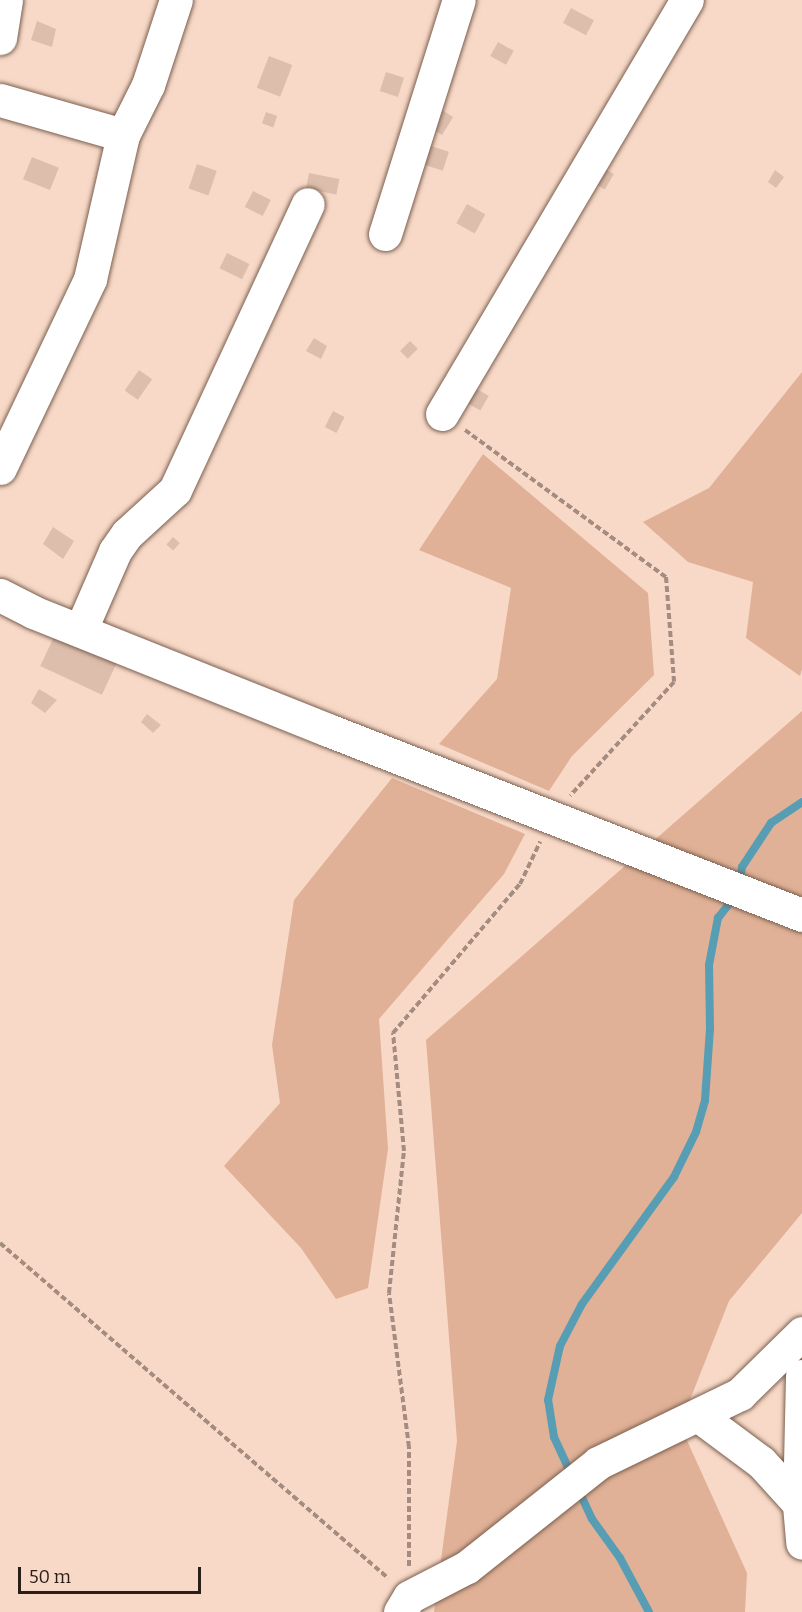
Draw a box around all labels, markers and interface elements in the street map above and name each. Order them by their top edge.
scale bar [21,1555,204,1593]
text: 50 m [29,1566,71,1588]

